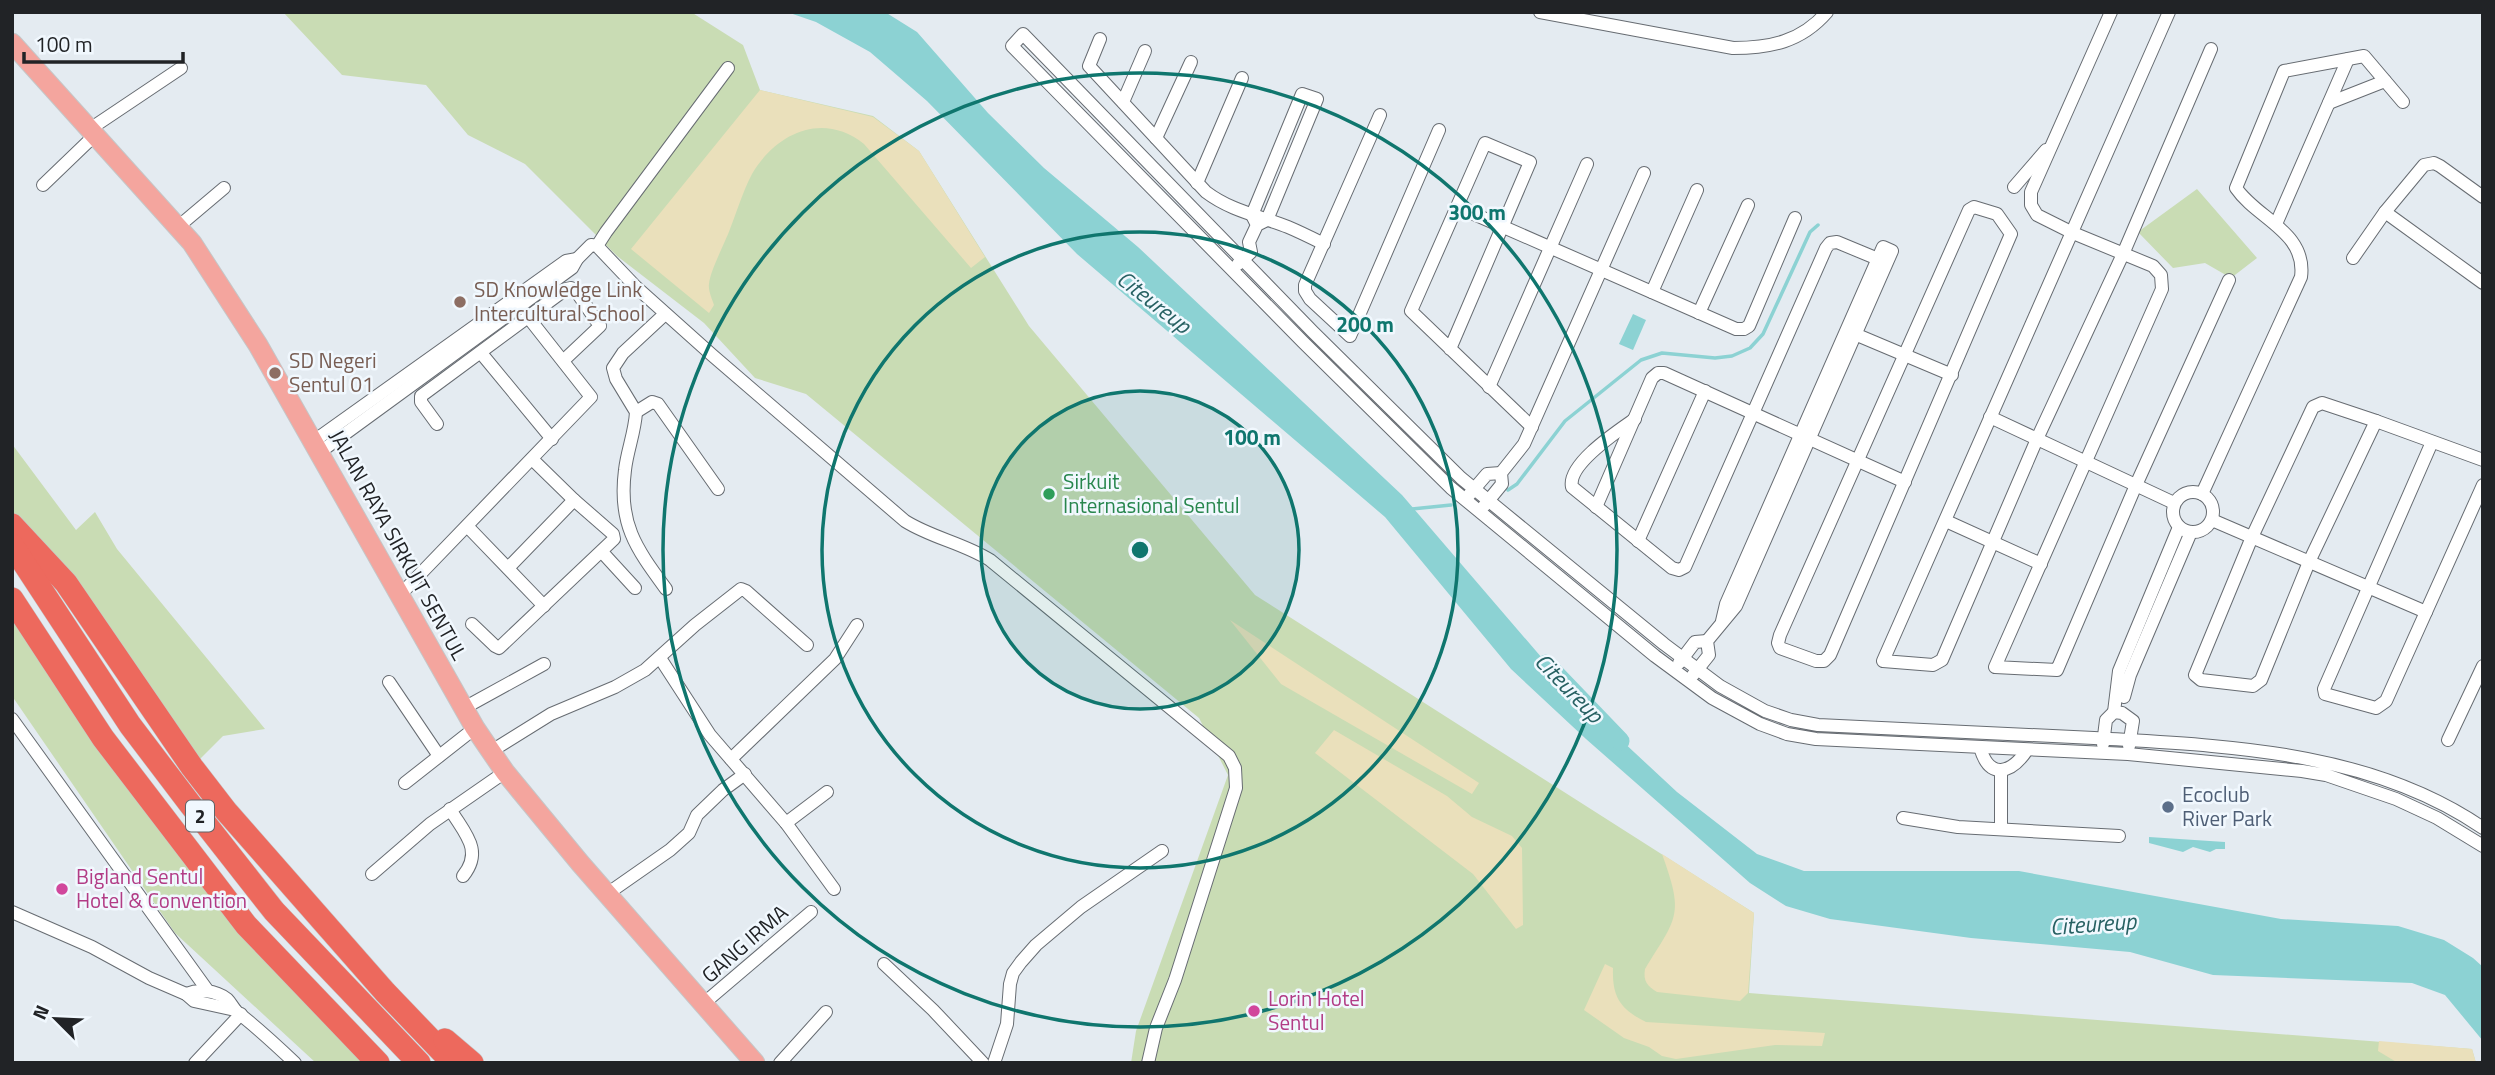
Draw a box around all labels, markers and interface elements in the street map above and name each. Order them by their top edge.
scale bar [24,21,184,65]
text: 100 m [35,28,92,60]
text: 300 m [1448,196,1506,228]
water label: Citeureup [1110,261,1200,343]
place label: SD Knowledge Link Intercultural School [474,273,645,329]
marker: SD Knowledge Link Intercultural School [452,294,468,310]
text: 200 m [1336,308,1394,340]
place label: SD Negeri Sentul 01 [289,344,377,400]
marker: SD Negeri Sentul 01 [267,365,283,381]
text: 100 m [1223,421,1281,453]
street label: JALAN RAYA SIRKUIT SENTUL [322,423,476,666]
place label: Sirkuit Internasional Sentul [1063,465,1240,521]
marker: Sirkuit Internasional Sentul [1041,486,1057,502]
centre of rings [1128,538,1152,562]
water label: Citeureup [1527,644,1613,732]
place label: Ecoclub River Park [2182,778,2272,834]
marker: Ecoclub River Park [2160,799,2176,815]
road number: 2 [186,800,214,832]
place label: Bigland Sentul Hotel & Convention [76,860,247,916]
marker: Bigland Sentul Hotel & Convention [54,881,70,897]
street label: GANG IRMA [694,896,795,990]
water label: Citeureup [2049,903,2139,944]
place label: Lorin Hotel Sentul [1268,982,1365,1038]
north arrow [21,984,91,1054]
text: N [24,1000,56,1024]
marker: Lorin Hotel Sentul [1246,1003,1262,1019]

